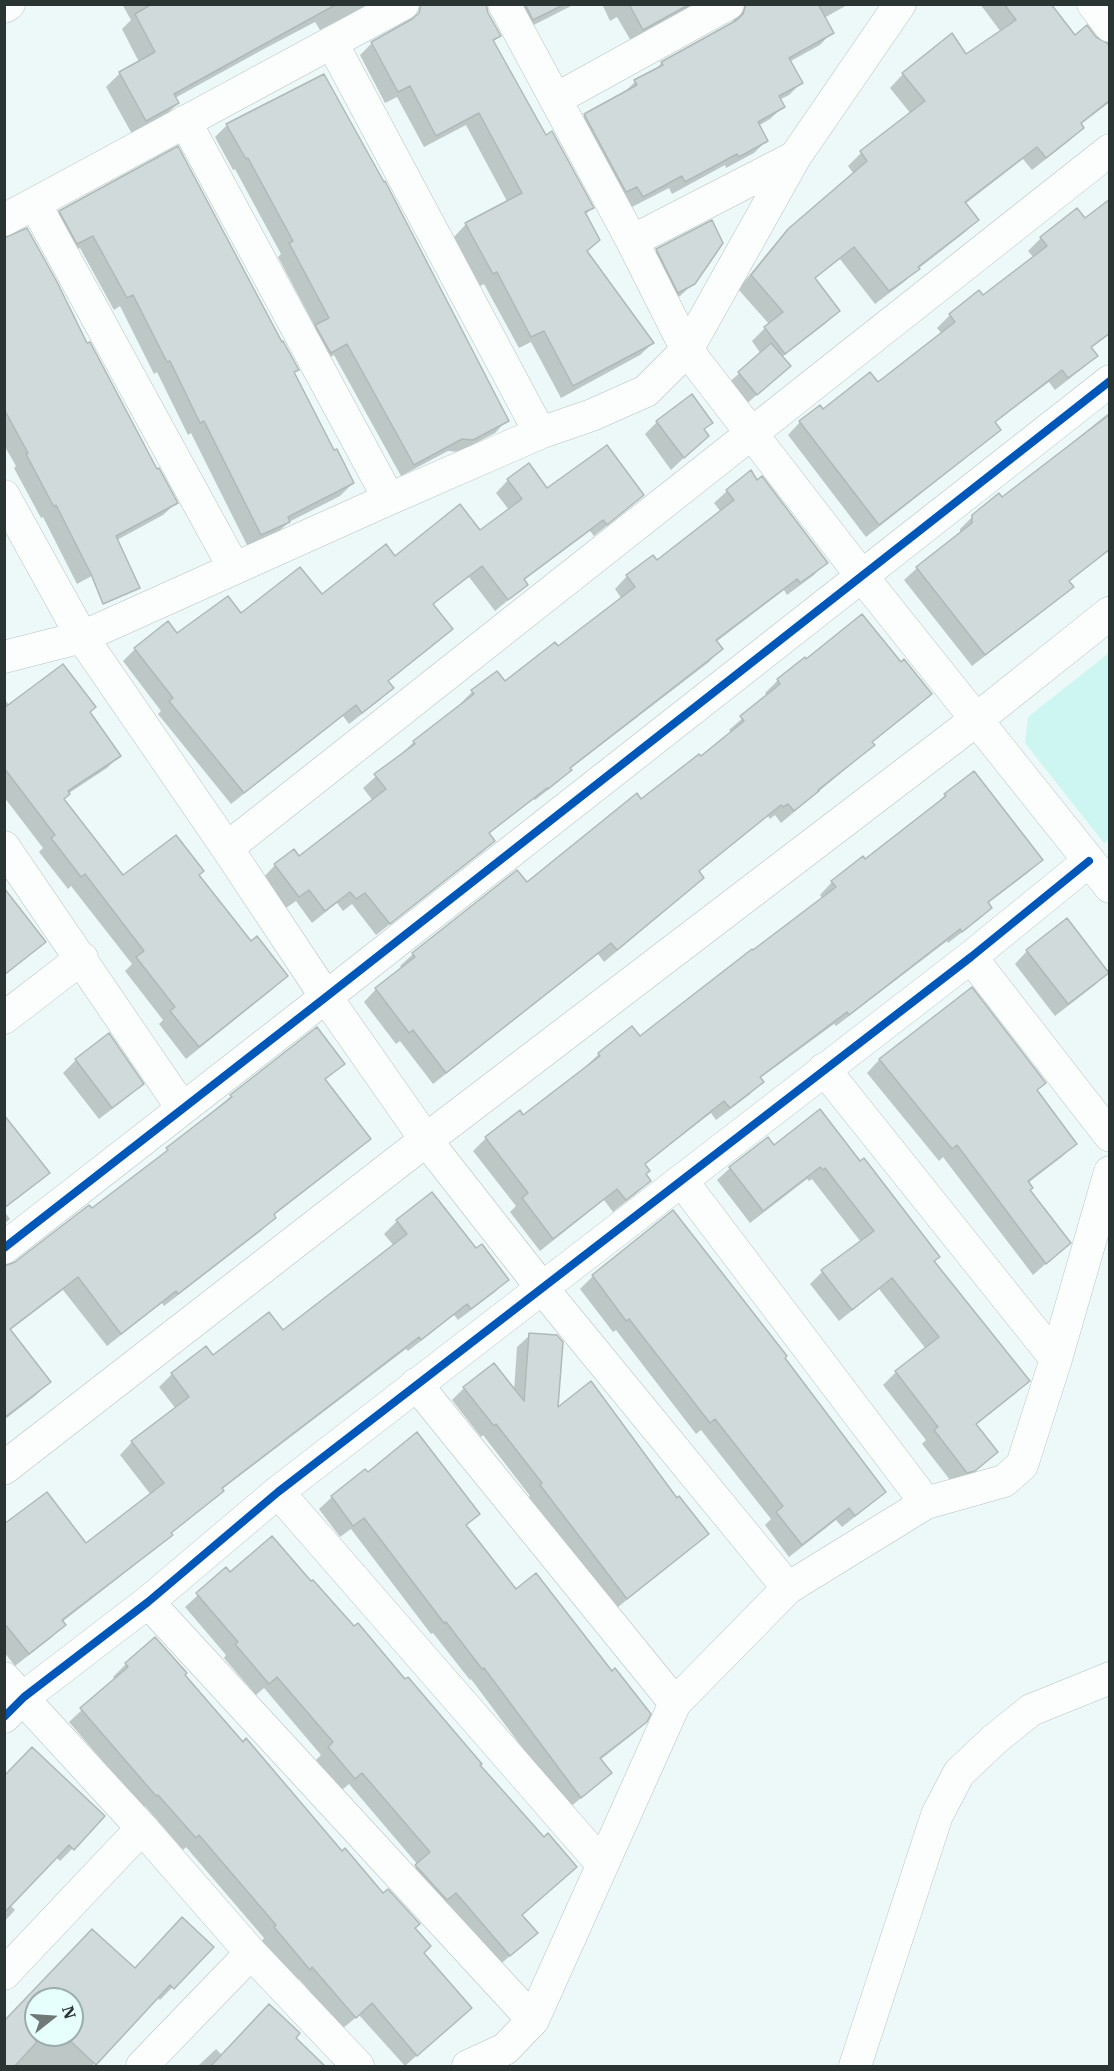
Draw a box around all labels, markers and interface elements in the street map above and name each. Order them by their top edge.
north arrow [24,1987,84,2047]
text: N [58,2003,81,2021]

